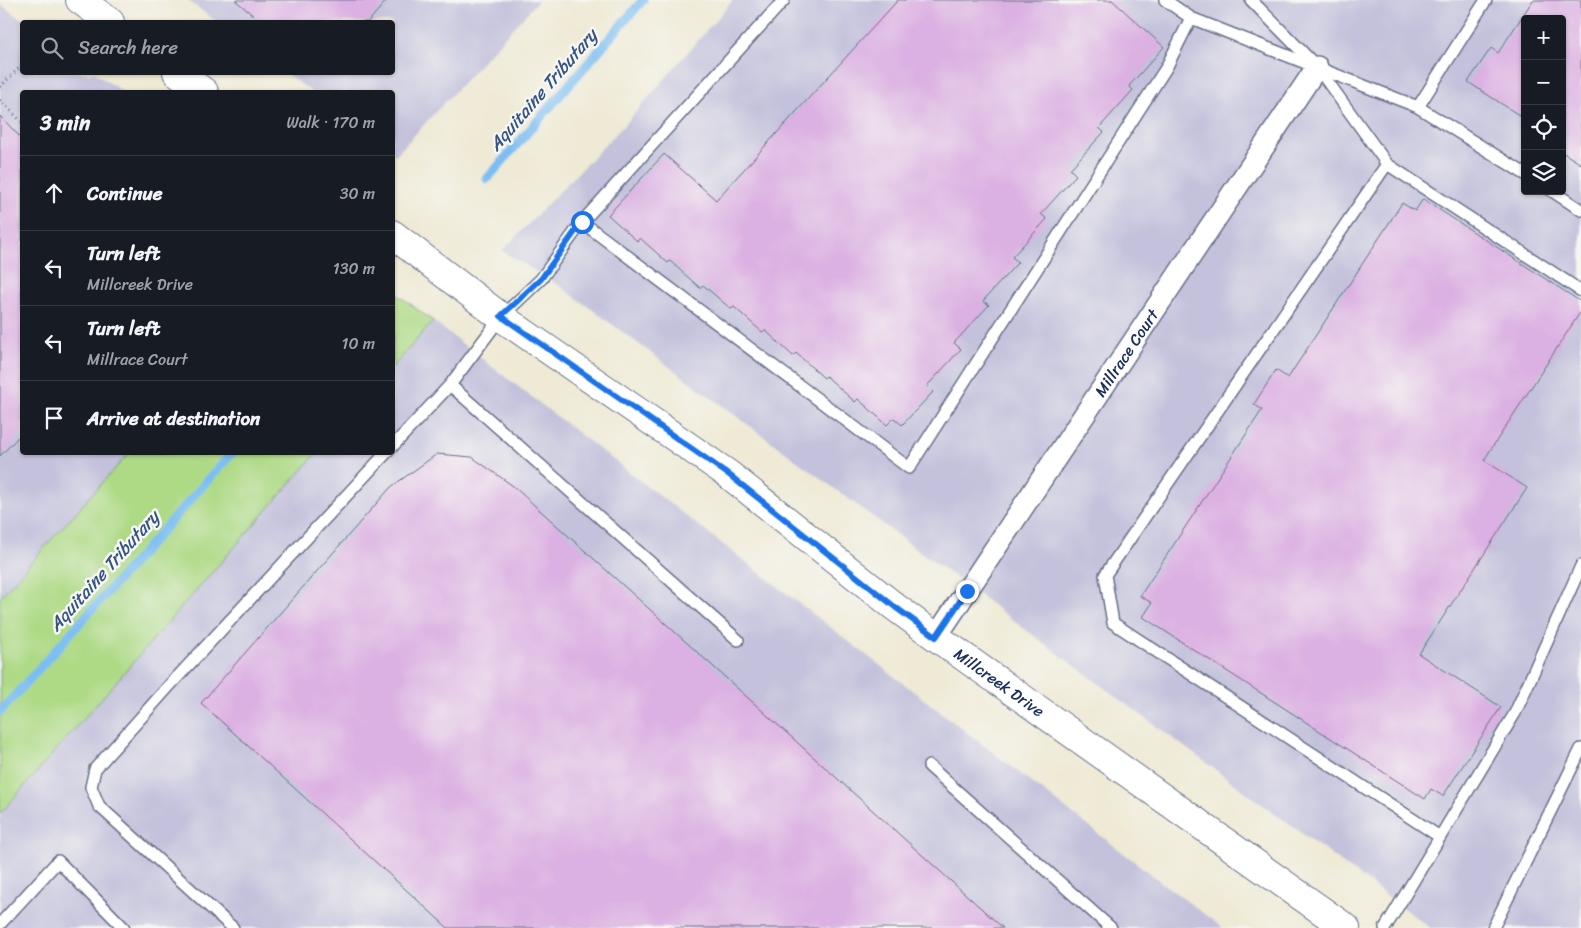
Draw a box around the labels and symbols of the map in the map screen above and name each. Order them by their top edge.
water label: Aquitaine Tributary [480,19,607,159]
route start [571,211,594,234]
street label: Millrace Court [1086,303,1167,403]
water label: Aquitaine Tributary [40,501,169,640]
route end [956,580,979,603]
street label: Millcreek Drive [947,640,1051,725]

